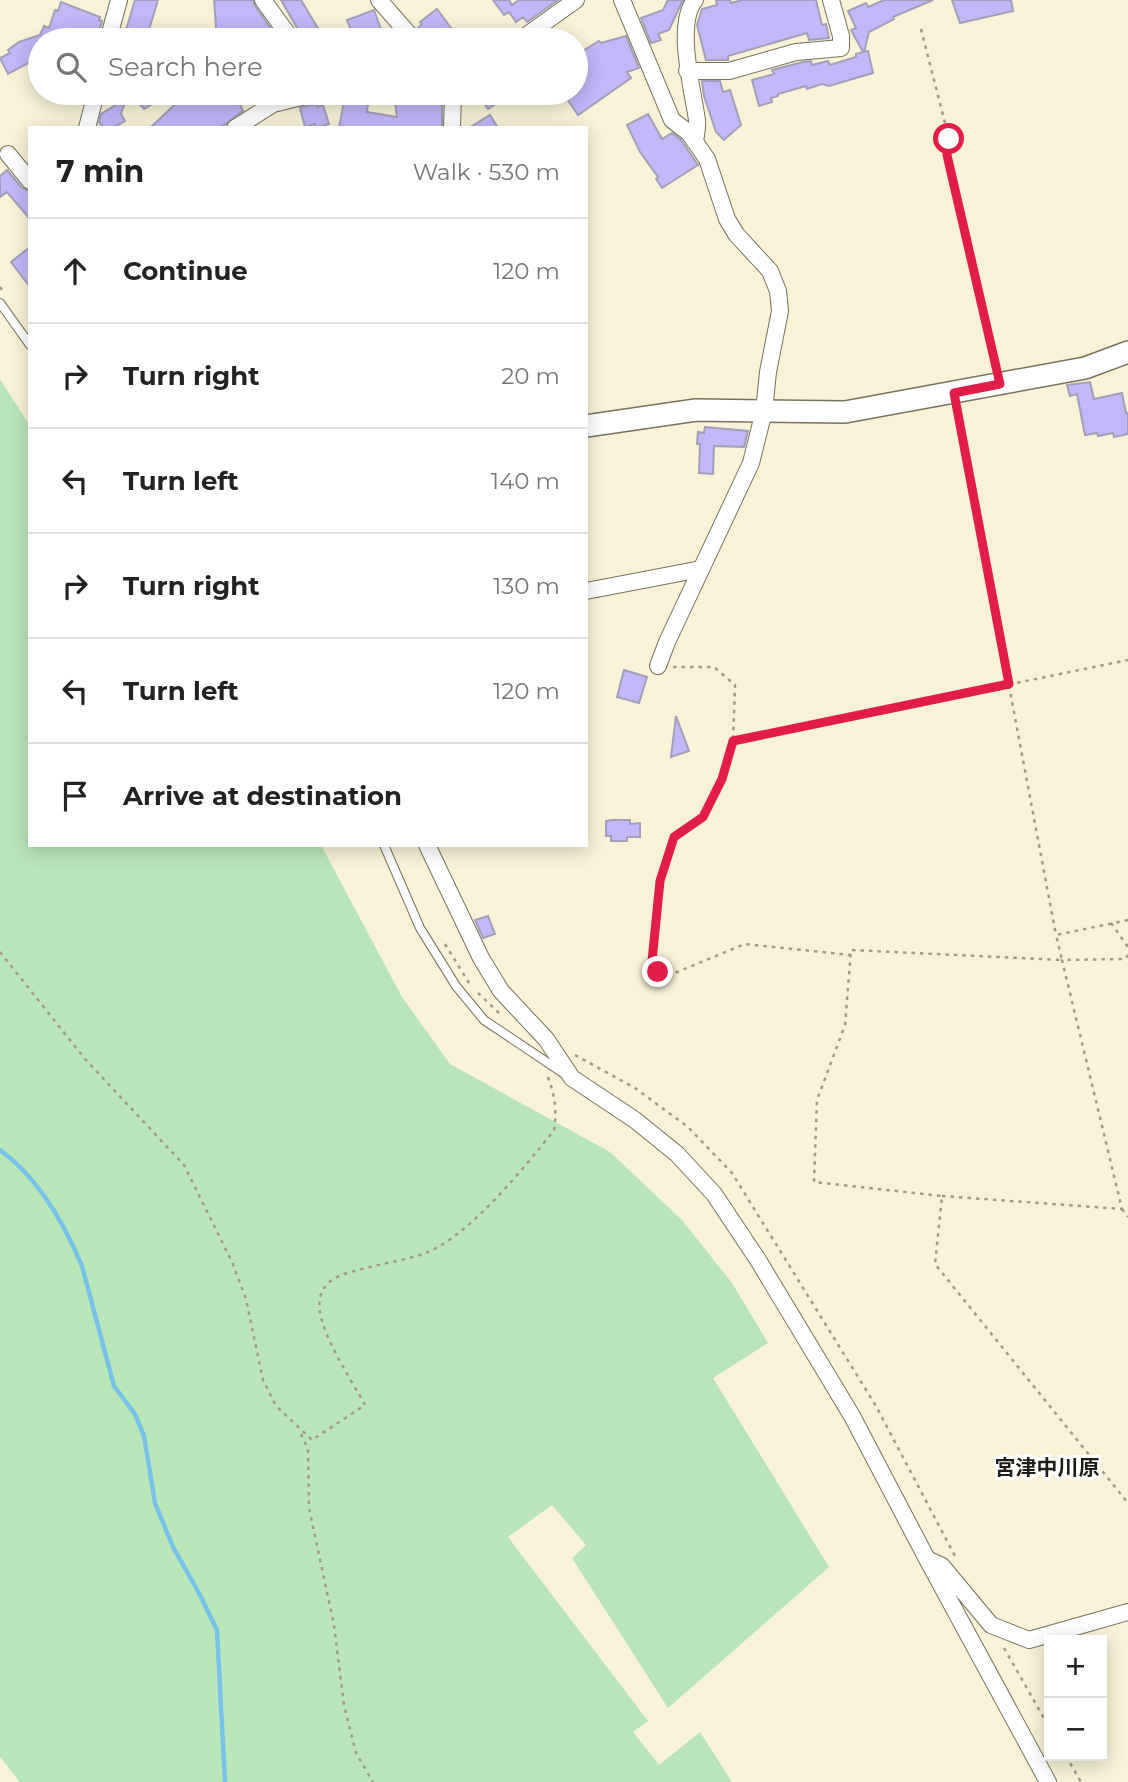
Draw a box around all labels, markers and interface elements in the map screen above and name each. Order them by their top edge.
search box [28,28,588,105]
icon: search [52,48,90,86]
text: Search here [108,51,263,83]
route start [933,123,964,154]
text: 7 min [56,153,144,190]
text: Walk · 530 m [413,158,560,186]
icon: ahead [56,252,94,290]
text: Continue [123,255,248,287]
text: 120 m [493,257,560,285]
icon: right [56,357,94,395]
text: Turn right [123,360,259,392]
text: 20 m [501,362,560,390]
icon: left [56,462,94,500]
text: Turn left [123,465,239,497]
text: 140 m [491,467,560,495]
icon: right [56,567,94,605]
text: Turn right [123,570,259,602]
text: 130 m [493,572,560,600]
icon: left [56,672,94,710]
text: Turn left [123,675,239,707]
text: 120 m [493,677,560,705]
icon: arrive [56,777,94,815]
text: Arrive at destination [123,780,402,812]
route end [642,956,673,987]
district label: 宮津中川原 [995,1455,1100,1480]
map controls [1044,1635,1107,1761]
button: + [1044,1635,1107,1698]
button: − [1044,1698,1107,1761]

